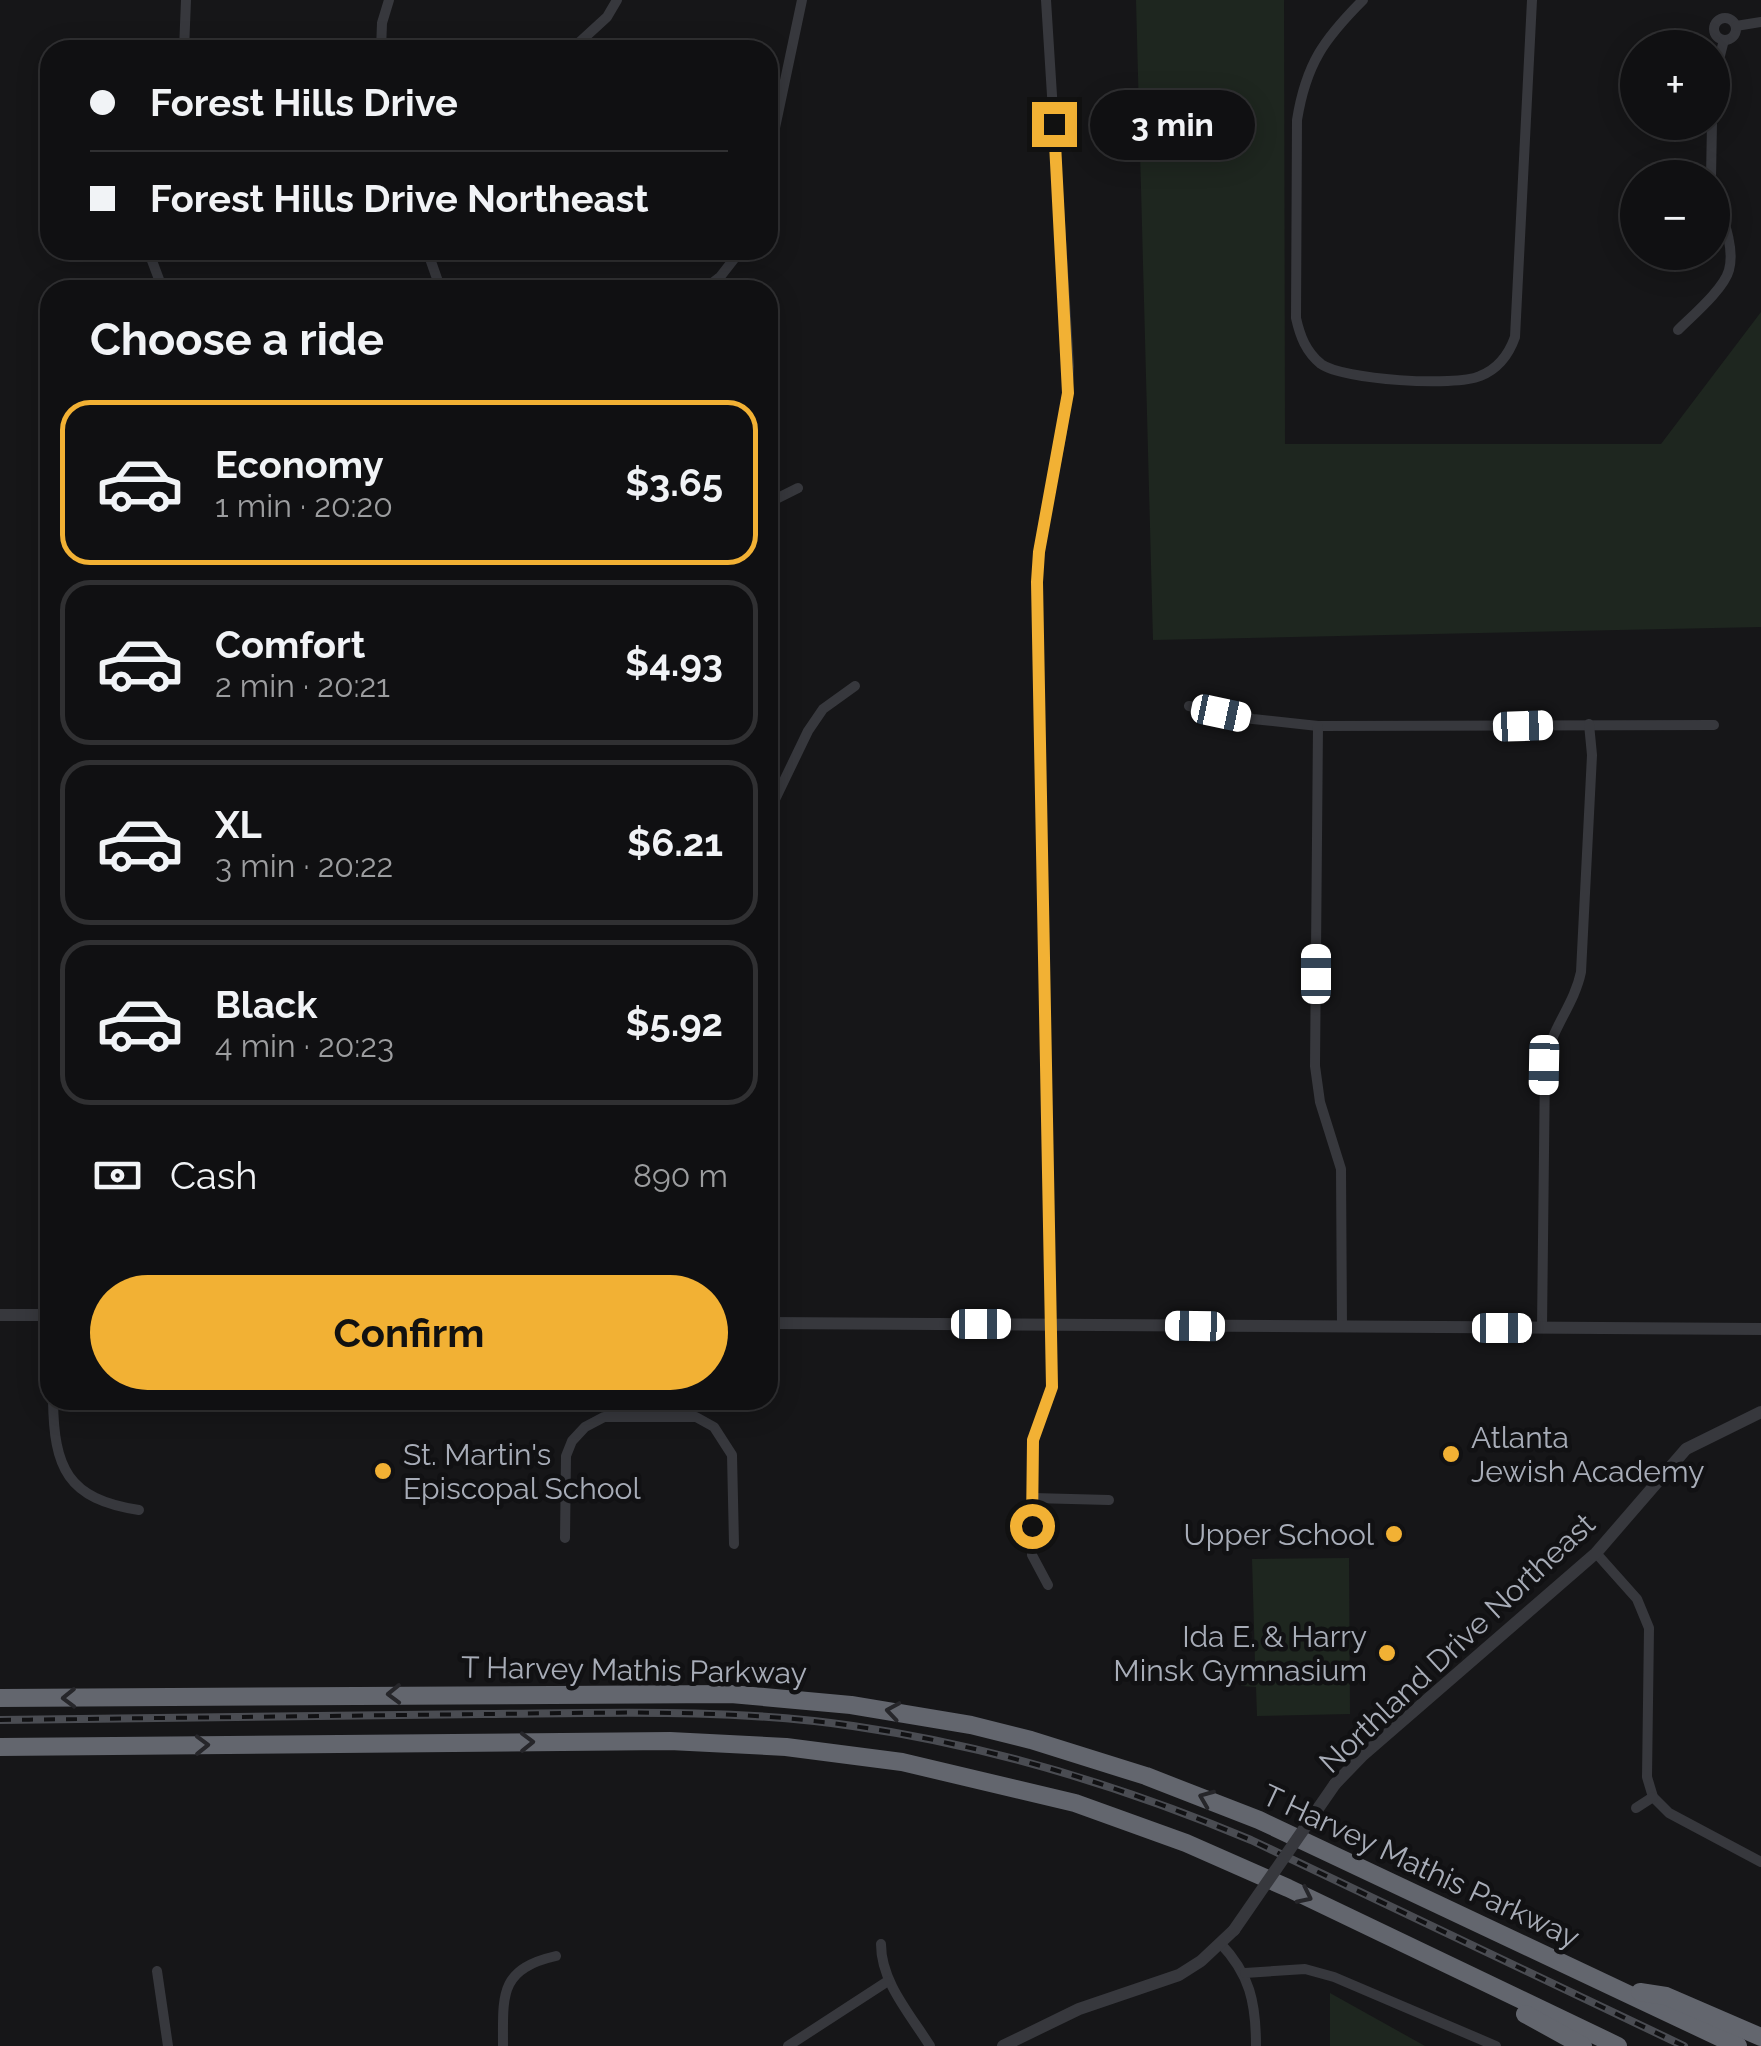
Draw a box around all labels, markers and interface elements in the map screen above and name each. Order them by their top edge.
map controls [1620,30,1730,270]
button: + [1620,30,1730,140]
text: Forest Hills Drive [150,80,458,125]
callout: 3 min [1089,89,1254,159]
route end [1032,102,1077,147]
text: 3 min [1131,106,1214,143]
button: − [1620,160,1730,270]
text: Forest Hills Drive Northeast [150,176,649,221]
text: Choose a ride [90,313,384,366]
icon: car [95,438,185,528]
text: Economy [215,442,384,487]
text: $3.65 [625,460,723,505]
text: 1 min · 20:20 [215,487,393,524]
icon: car [95,618,185,708]
text: Comfort [215,622,365,667]
text: $4.93 [625,640,723,685]
text: 2 min · 20:21 [215,667,390,704]
car [1189,692,1253,734]
car [1492,710,1554,742]
icon: car [95,798,185,888]
text: XL [215,802,262,847]
text: $6.21 [627,820,723,865]
text: 3 min · 20:22 [215,847,393,884]
car [1301,944,1331,1004]
icon: car [95,978,185,1068]
text: Black [215,982,317,1027]
text: $5.92 [625,1000,723,1045]
text: 4 min · 20:23 [215,1027,394,1064]
car [1528,1035,1560,1095]
icon: cash [90,1148,145,1203]
text: Cash [170,1153,257,1198]
text: 890 m [633,1157,728,1194]
button: Confirm [90,1275,728,1390]
car [951,1309,1011,1339]
car [1165,1310,1225,1342]
car [1472,1313,1532,1343]
place label: Atlanta Jewish Academy [1471,1420,1704,1489]
place label: St. Martin's Episcopal School [403,1437,641,1506]
marker: Atlanta Jewish Academy [1440,1443,1462,1465]
marker: St. Martin's Episcopal School [372,1460,394,1482]
route start [1010,1504,1055,1549]
street label: Northland Drive Northeast [1312,1506,1602,1780]
place label: Upper School [1183,1517,1375,1552]
marker: Upper School [1383,1523,1405,1545]
place label: Ida E. & Harry Minsk Gymnasium [1113,1619,1367,1688]
marker: Ida E. & Harry Minsk Gymnasium [1376,1642,1398,1664]
street label: T Harvey Mathis Parkway [461,1649,807,1691]
one-way arrow [386,1684,402,1705]
one-way arrow [61,1687,76,1709]
one-way arrow [885,1701,902,1722]
one-way arrow [520,1731,536,1753]
one-way arrow [196,1734,211,1756]
street label: T Harvey Mathis Parkway [1257,1777,1585,1955]
one-way arrow [1198,1790,1215,1810]
one-way arrow [1295,1884,1313,1904]

